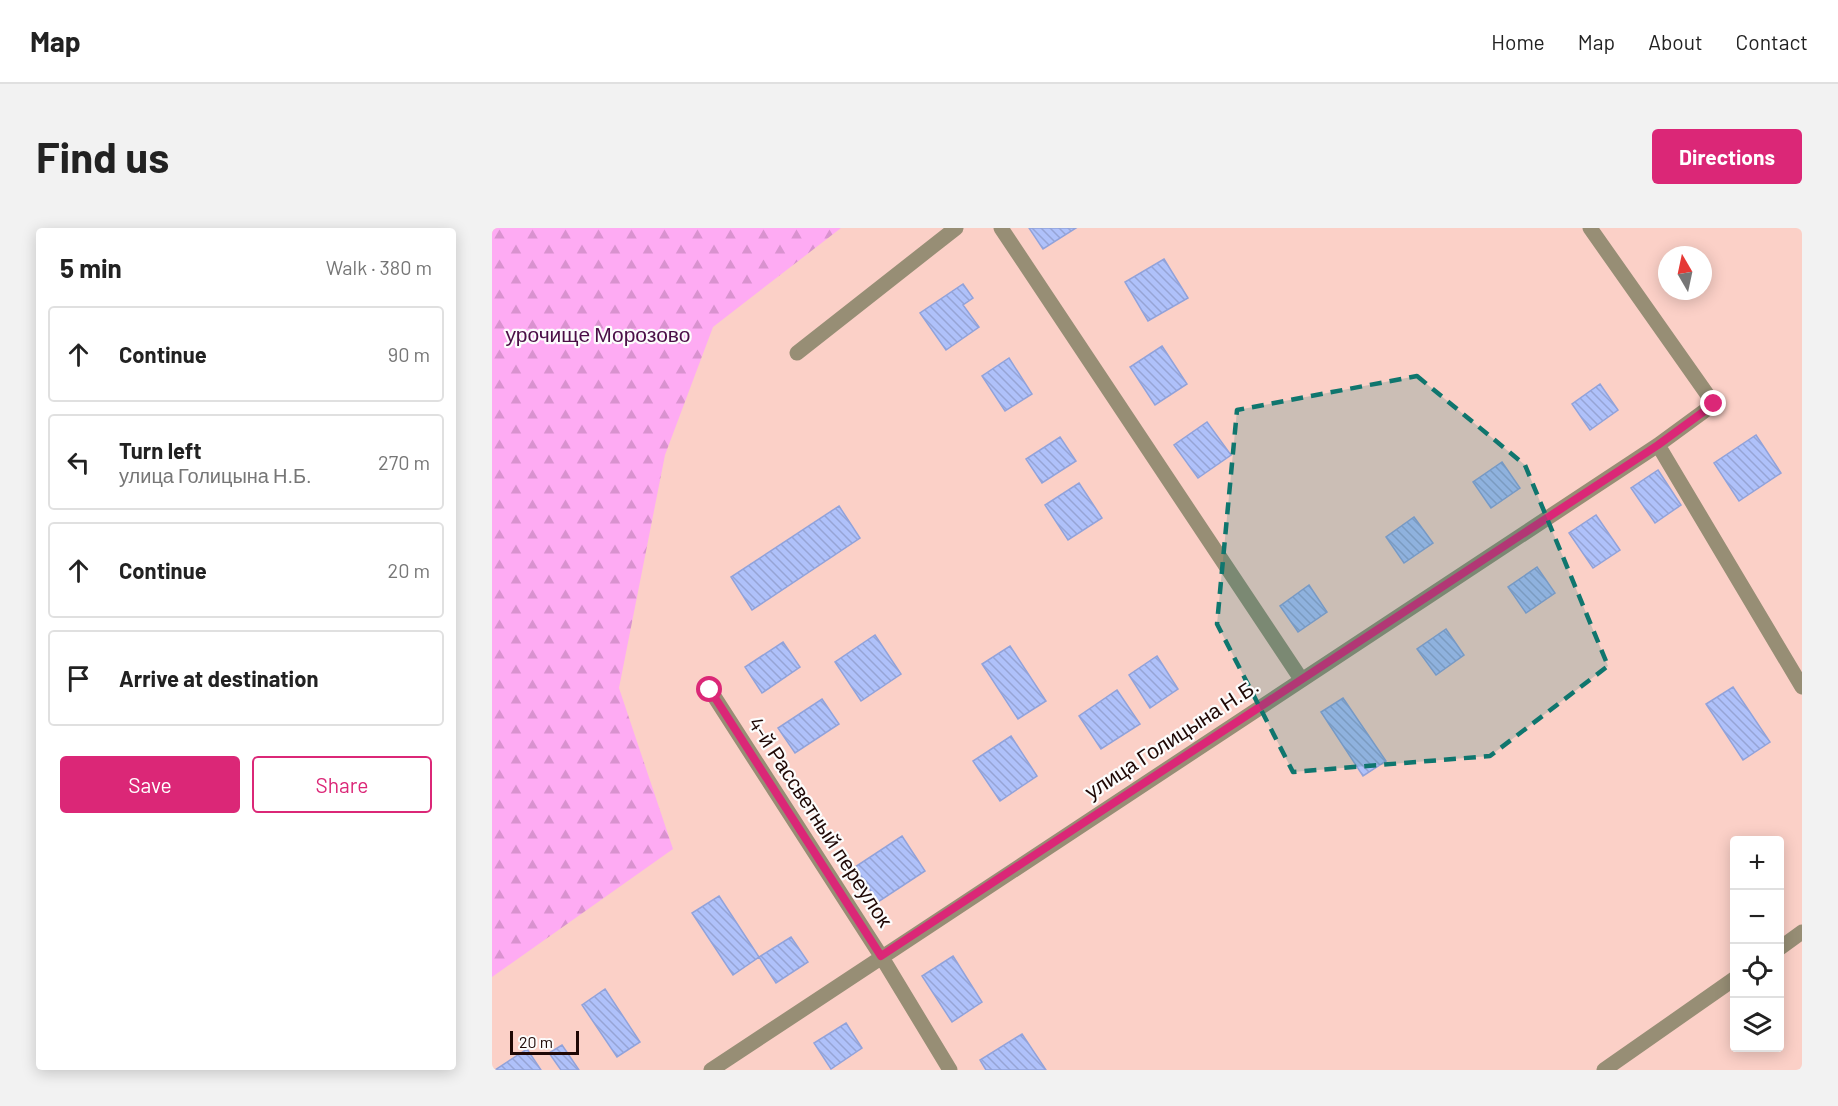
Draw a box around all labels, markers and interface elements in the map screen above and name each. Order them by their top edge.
text: Map [30,24,81,58]
text: Home [1491,29,1545,54]
text: Map [1578,29,1615,54]
text: About [1648,29,1703,54]
text: Contact [1736,29,1808,54]
button: Directions [1652,129,1802,184]
text: Find us [36,131,169,181]
north arrow [1658,246,1712,300]
text: 5 min [60,252,122,283]
text: Walk · 380 m [326,255,432,279]
park label: урочище Морозово [506,321,690,346]
icon: ahead [62,338,95,371]
text: Continue [119,341,207,367]
text: 90 m [388,342,430,366]
route end [1700,390,1726,416]
text: Turn left [119,437,202,463]
icon: left [62,446,95,479]
text: 270 m [378,450,430,474]
text: улица Голицына Н.Б. [119,463,312,487]
icon: ahead [62,554,95,587]
text: Continue [119,557,207,583]
text: 20 m [387,558,430,582]
icon: arrive [62,662,95,695]
text: Arrive at destination [119,665,318,691]
street label: улица Голицына Н.Б. [1080,672,1263,803]
route start [696,676,722,702]
street label: 4-й Рассветный переулок [744,711,899,932]
button: Save [60,756,240,813]
button: Share [252,756,432,813]
map controls [1730,836,1784,1052]
button: + [1730,836,1784,890]
button: − [1730,890,1784,944]
button: locate [1730,944,1784,998]
button: layers [1730,998,1784,1052]
scale bar [510,1028,579,1056]
text: 20 m [519,1032,553,1051]

